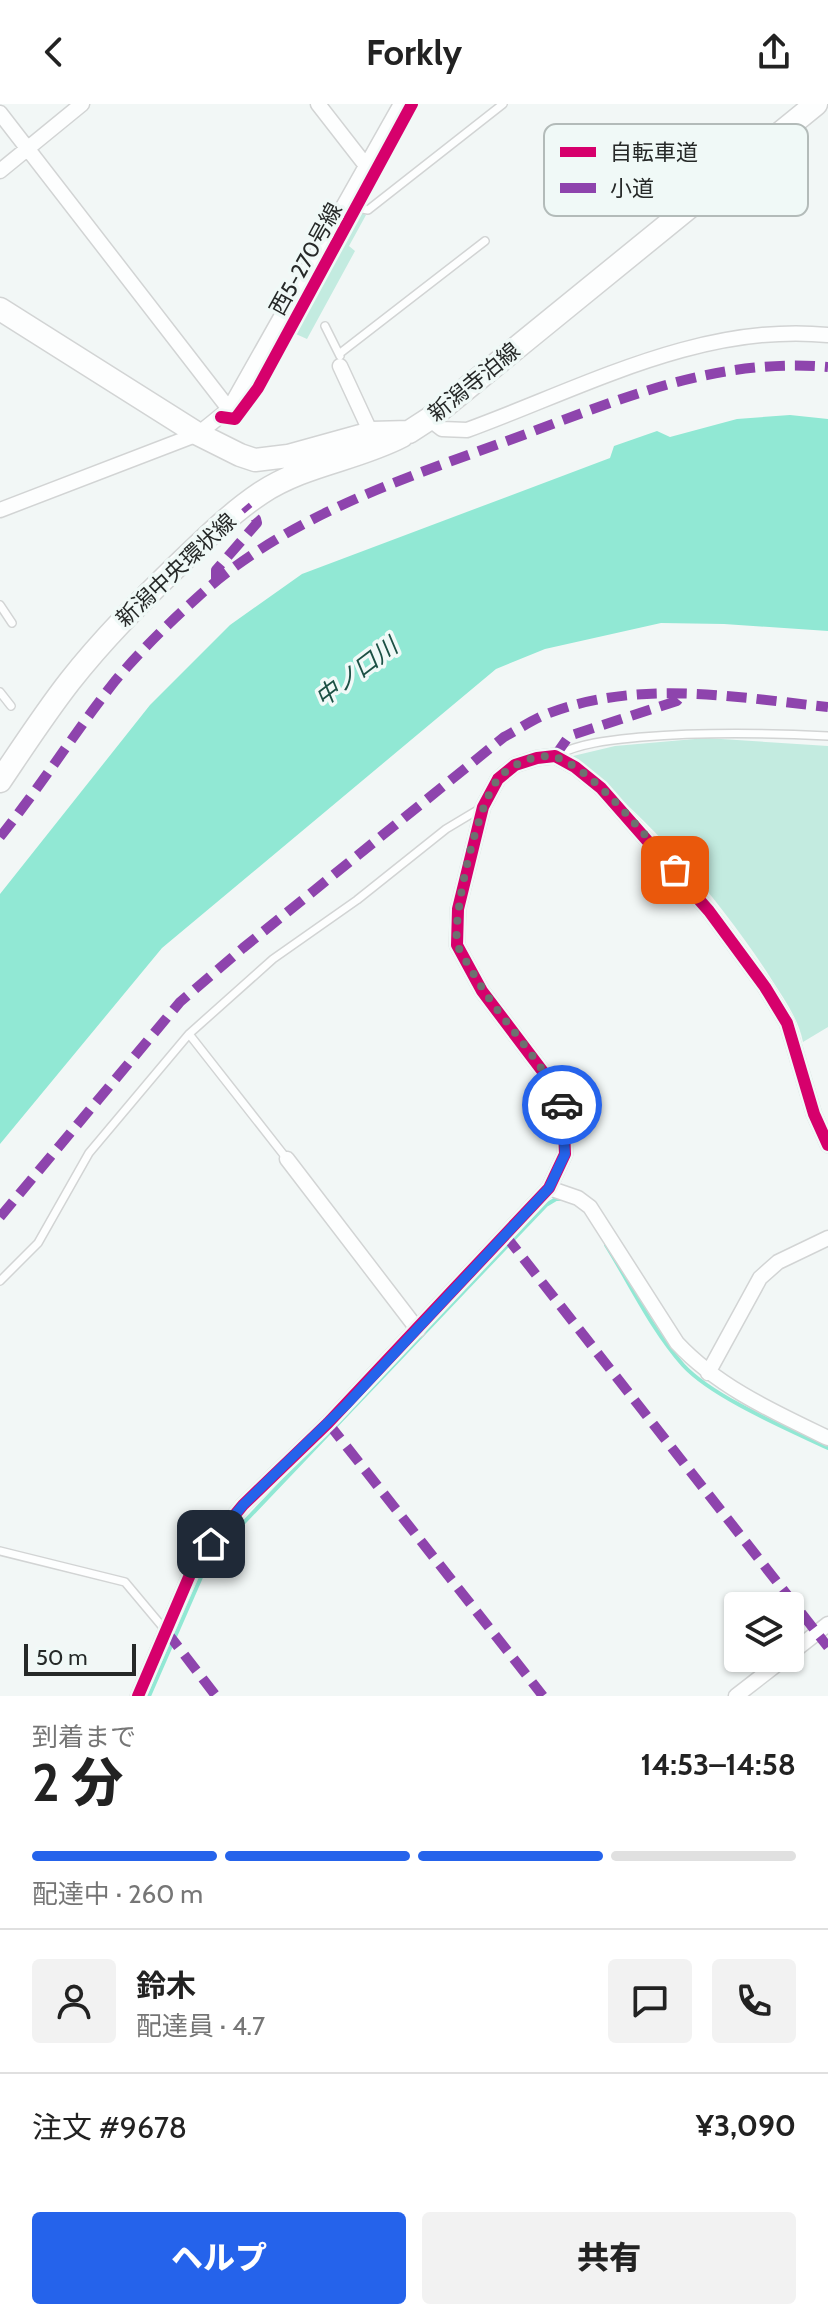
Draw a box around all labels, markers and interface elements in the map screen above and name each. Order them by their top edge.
icon: back [32,30,76,74]
text: Forkly [366,30,462,74]
icon: share [752,30,796,74]
legend [544,124,808,216]
text: 自転車道 [610,139,698,166]
text: 小道 [610,175,654,202]
street label: 西5-270号線 [264,198,348,320]
street label: 新潟寺泊線 [423,337,525,427]
street label: 新潟中央環状線 [110,508,242,632]
water label: 中ノ口川 [309,630,405,712]
pin [641,836,709,904]
icon: bag [653,848,697,892]
courier [522,1065,602,1145]
icon: car [540,1083,584,1127]
pin [177,1510,245,1578]
icon: home [189,1522,233,1566]
map controls [724,1592,804,1672]
button: layers [724,1592,804,1672]
scale bar [24,1640,136,1676]
text: 50 m [36,1644,88,1671]
text: 到着まで [32,1721,136,1753]
text: 14:53–14:58 [641,1746,796,1783]
text: 2 分 [32,1751,123,1814]
text: 配達中 · 260 m [32,1878,203,1910]
button: person [32,1959,116,2043]
button: chat [608,1959,692,2043]
button: phone [712,1959,796,2043]
text: 鈴木 [136,1967,196,2004]
text: 配達員 · 4.7 [136,2010,265,2042]
text: ¥3,090 [696,2107,796,2144]
text: 注文 #9678 [32,2109,187,2146]
button: ヘルプ [32,2212,406,2304]
button: 共有 [422,2212,796,2304]

